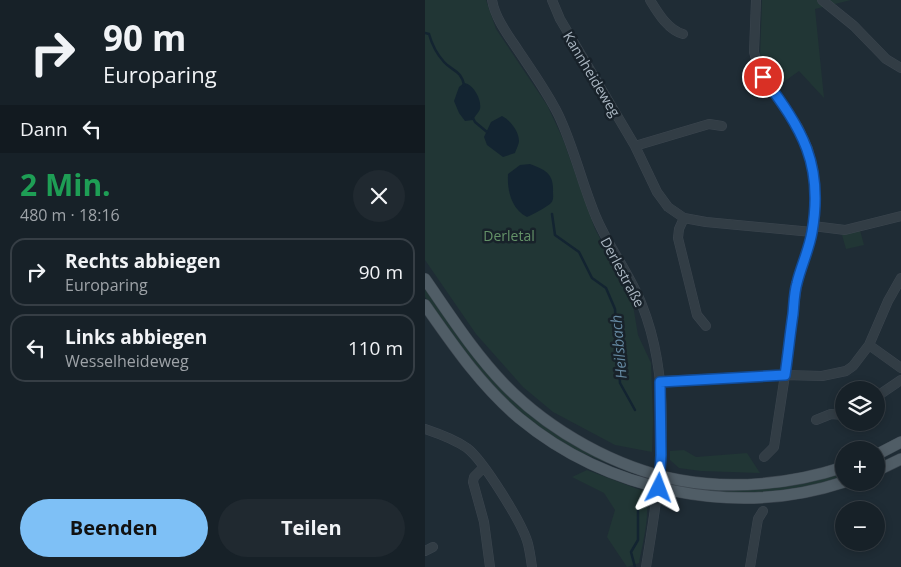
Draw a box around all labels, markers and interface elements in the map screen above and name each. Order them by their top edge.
text: 90 m [103,14,186,61]
icon: right [20,20,85,85]
street label: Kannheideweg [559,28,625,120]
pin [742,56,784,98]
text: Europaring [103,59,217,89]
icon: arrive [749,63,777,91]
icon: left [78,115,106,143]
text: Dann [20,116,68,142]
text: 2 Min. [20,164,111,205]
button: close [353,170,405,222]
text: 480 m · 18:16 [20,204,120,226]
park label: Derletal [483,226,535,245]
street label: Derlestraße [597,234,649,311]
text: Rechts abbiegen [65,248,221,274]
icon: right [22,258,50,286]
text: 90 m [359,259,403,285]
text: Europaring [65,274,148,296]
water label: Heilsbach [605,314,631,380]
text: Links abbiegen [65,324,207,350]
icon: left [22,334,50,362]
text: 110 m [348,335,403,361]
text: Wesselheideweg [65,350,189,372]
map controls [835,381,885,551]
button: layers [835,381,885,431]
button: + [835,441,885,491]
position arrow [632,461,684,513]
button: Beenden [20,499,208,557]
button: Teilen [218,499,405,557]
button: − [835,501,885,551]

